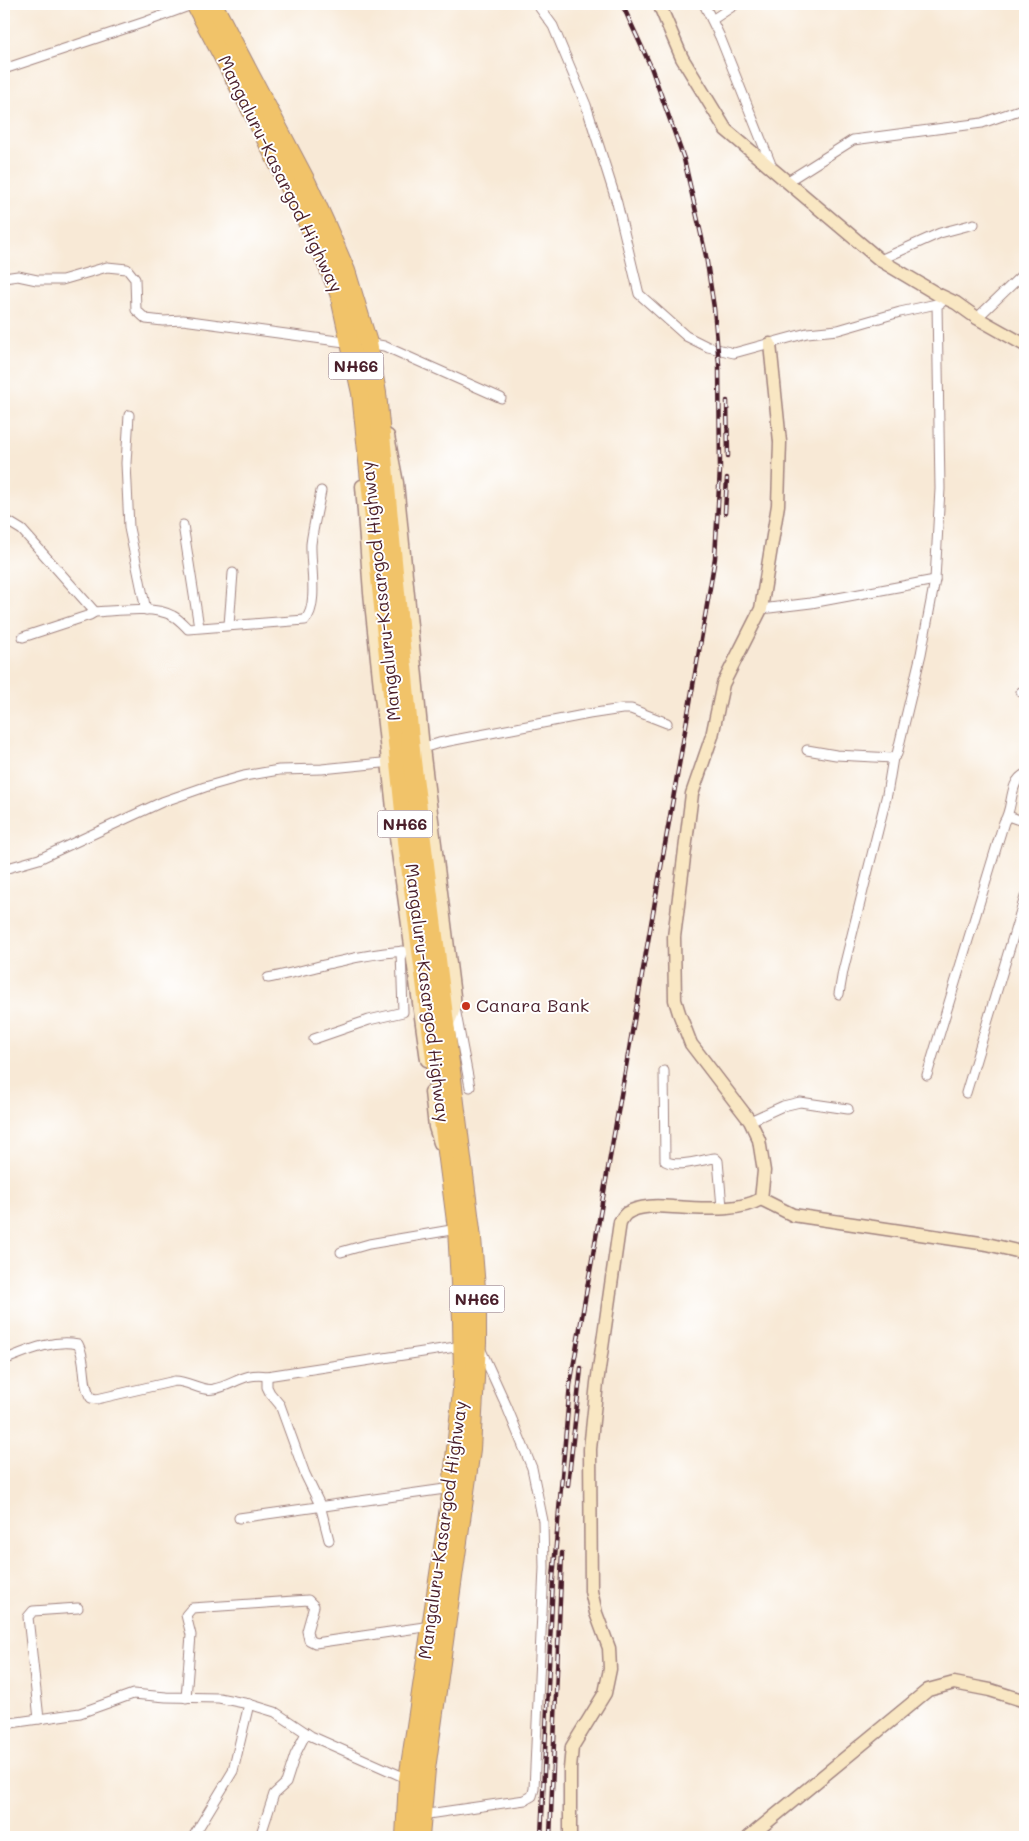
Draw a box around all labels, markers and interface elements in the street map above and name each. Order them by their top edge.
street label: Mangaluru-Kasargod Highway [213,51,349,296]
road number: NH66 [328,352,384,380]
street label: Mangaluru-Kasargod Highway [354,460,406,722]
road number: NH66 [378,811,432,838]
street label: Mangaluru-Kasargod Highway [400,862,456,1124]
place label: Canara Bank [476,993,589,1017]
marker: Canara Bank [460,1000,472,1012]
road number: NH66 [450,1286,504,1312]
street label: Mangaluru-Kasargod Highway [412,1399,472,1661]

